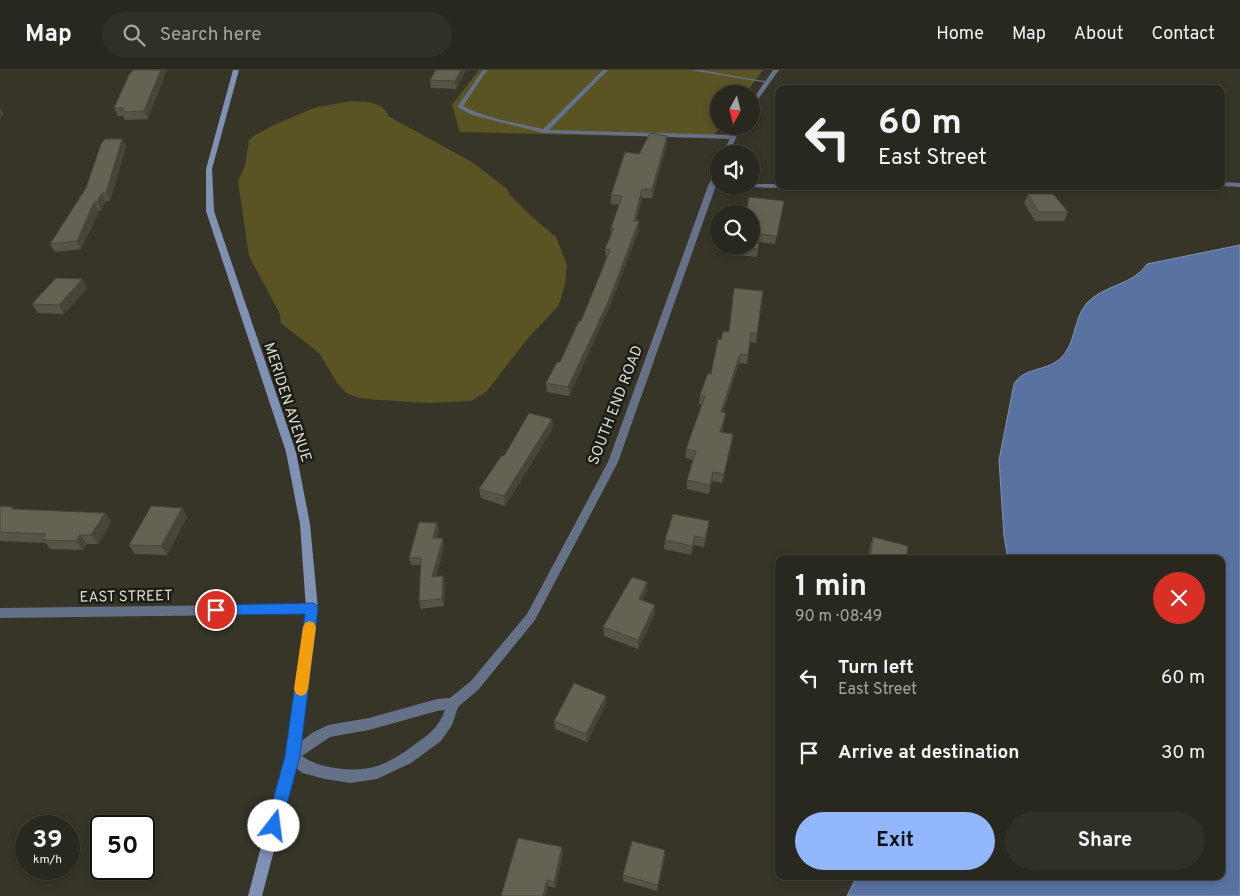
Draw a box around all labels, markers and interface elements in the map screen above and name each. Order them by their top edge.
search box [102,12,452,57]
text: Map [25,20,72,50]
icon: search [120,21,148,49]
text: Search here [160,23,261,47]
text: Home [936,23,984,46]
text: Map [1012,23,1046,46]
text: About [1074,23,1123,46]
text: Contact [1151,23,1215,46]
north arrow [710,85,760,135]
map controls [710,85,760,255]
text: 60 m [878,102,962,146]
icon: left [795,105,860,170]
button: sound [710,145,760,195]
text: East Street [878,145,987,172]
button: search [710,205,760,255]
street label: MERIDEN AVENUE [258,340,315,465]
street label: SOUTH END ROAD [585,343,648,468]
text: 1 min [795,569,867,606]
button: close [1153,572,1205,624]
street label: EAST STREET [79,587,173,608]
pin [195,589,237,631]
icon: arrive [202,596,230,624]
text: 90 m · 08:49 [795,607,882,627]
text: Turn left [838,656,914,680]
icon: left [795,664,823,692]
text: 60 m [1161,666,1205,690]
text: East Street [838,680,917,700]
icon: arrive [795,739,823,767]
text: Arrive at destination [838,741,1019,765]
text: 30 m [1161,741,1205,765]
position arrow [247,799,299,851]
button: Exit [795,812,995,870]
button: Share [1005,812,1205,870]
speed limit sign: 50 [90,815,155,880]
text: 39 [32,825,63,857]
text: km/h [33,852,62,868]

